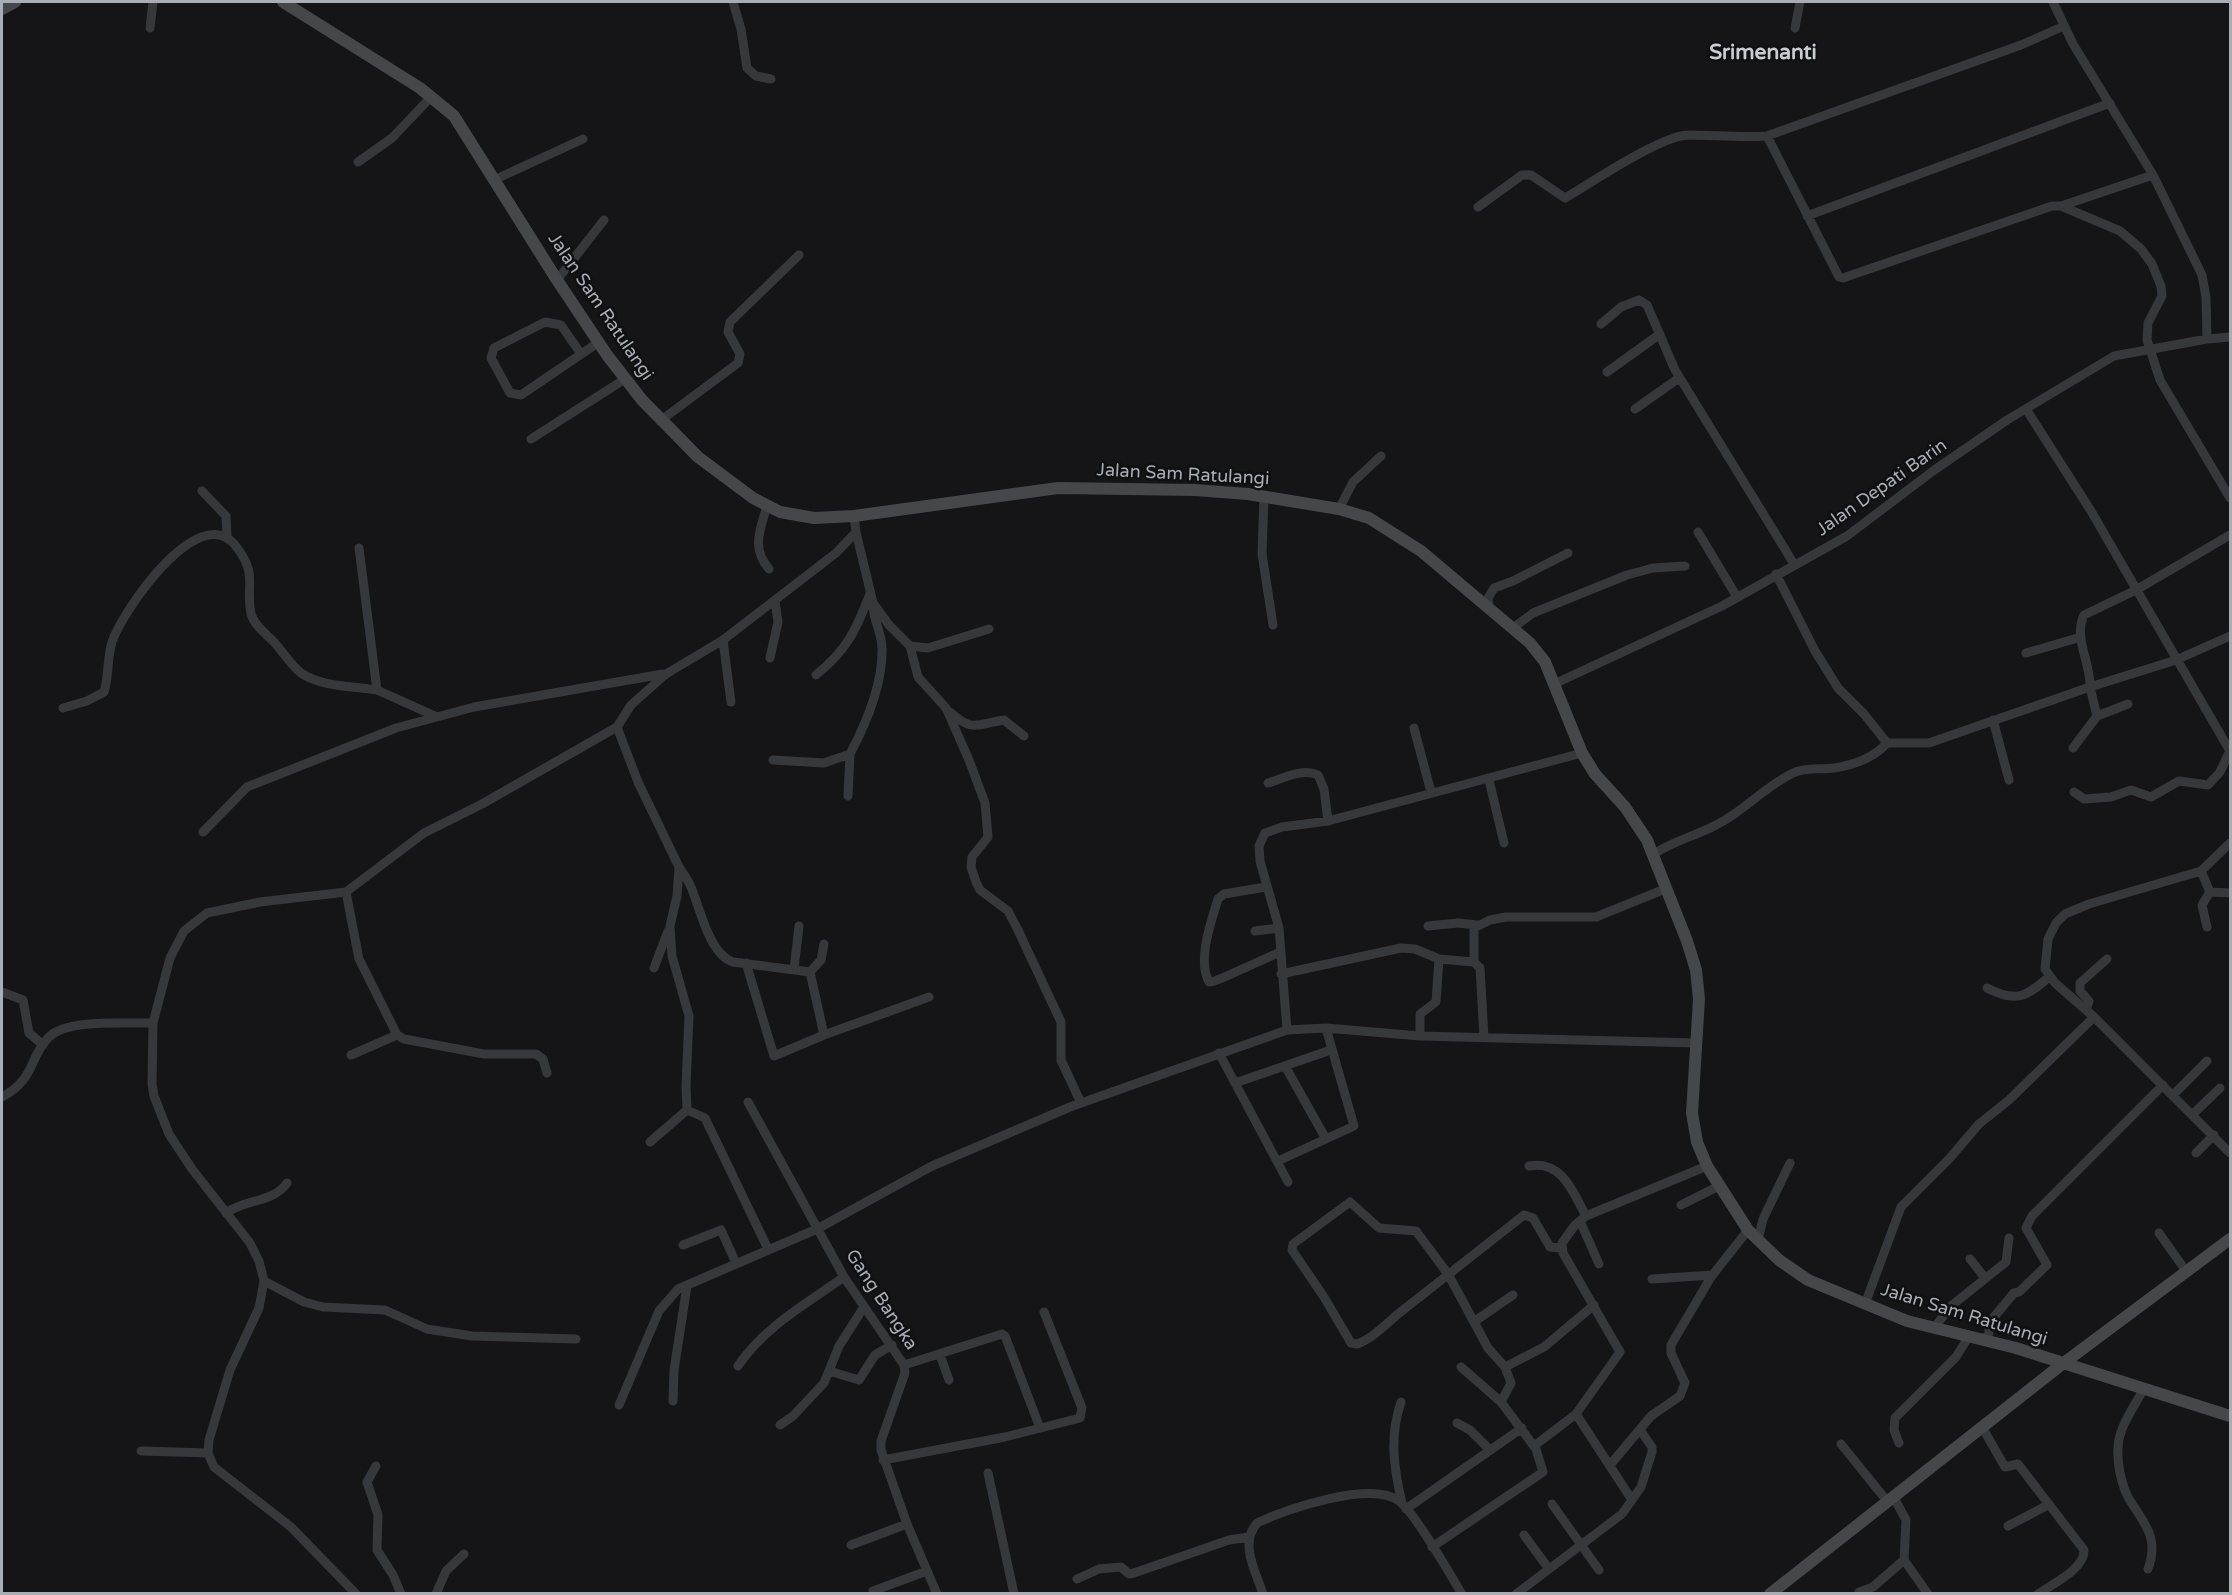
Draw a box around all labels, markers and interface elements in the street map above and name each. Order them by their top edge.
district label: Srimenanti [1709,40,1817,66]
street label: Jalan Sam Ratulangi [543,229,657,385]
street label: Jalan Depati Barin [1813,435,1951,541]
street label: Jalan Sam Ratulangi [1096,460,1270,490]
street label: Gang Bangka [841,1246,921,1354]
street label: Jalan Sam Ratulangi [1878,1279,2050,1351]

